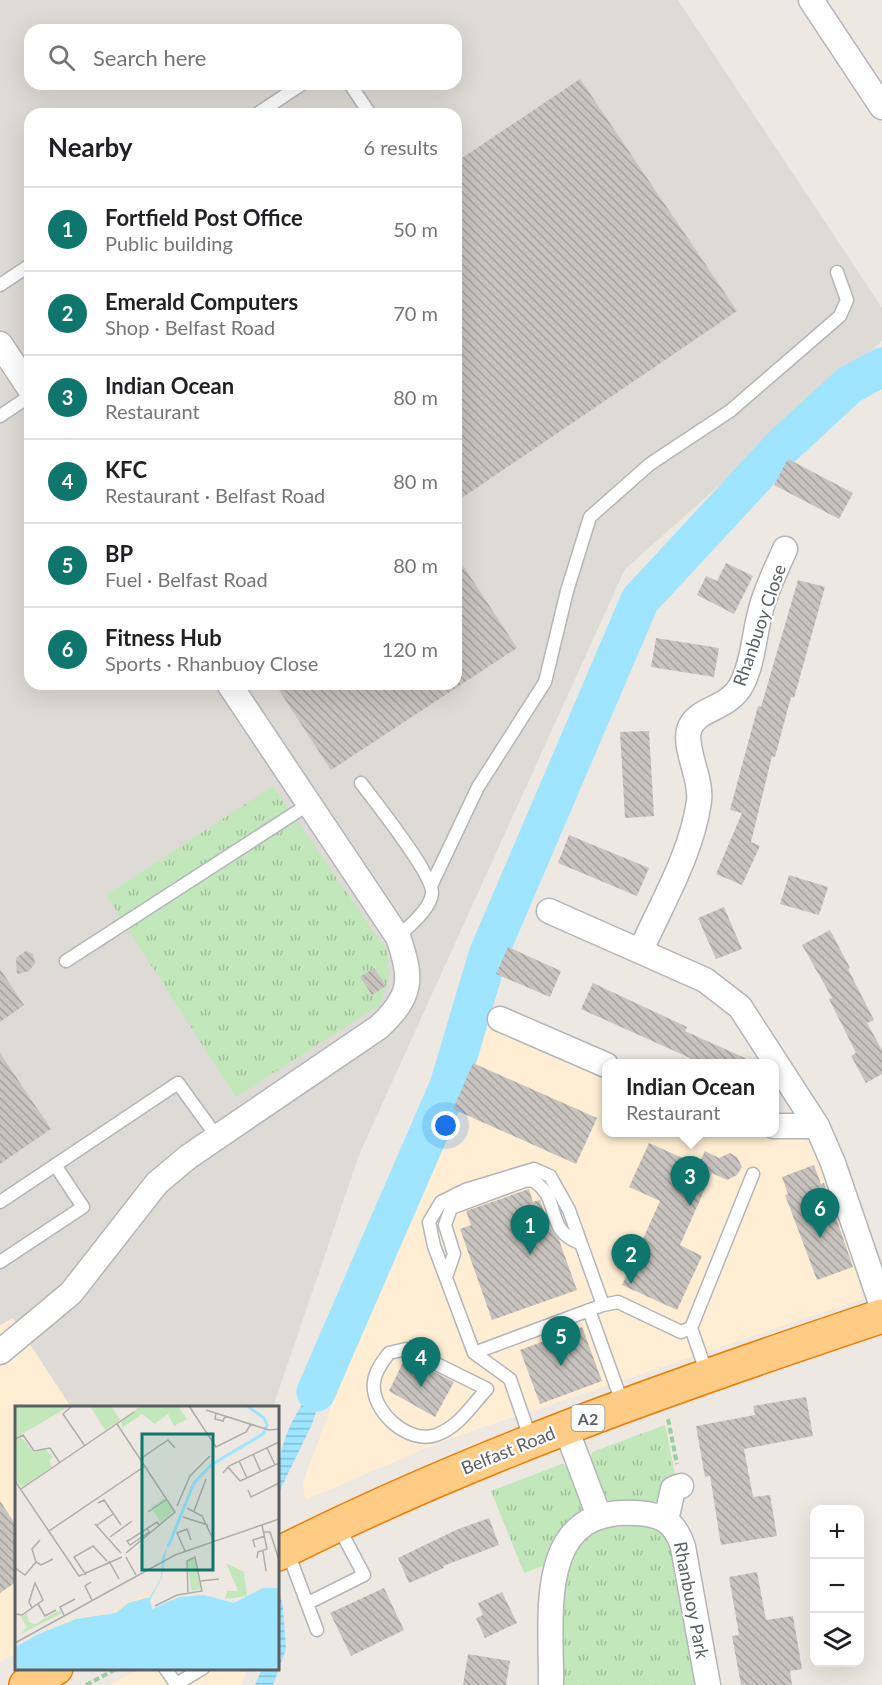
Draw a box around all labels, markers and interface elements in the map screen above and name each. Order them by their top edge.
search box [24,24,462,90]
icon: search [45,41,78,74]
text: Search here [93,44,206,71]
text: Nearby [48,131,133,163]
text: 6 results [363,135,438,159]
text: Fortfield Post Office [105,204,303,231]
text: 1 [62,217,73,241]
text: 50 m [393,217,438,241]
text: Public building [105,231,233,255]
text: Emerald Computers [105,288,298,315]
text: 2 [62,301,73,325]
text: 70 m [393,301,438,325]
text: Shop · Belfast Road [105,315,275,339]
text: Indian Ocean [105,372,234,399]
text: 3 [62,385,73,409]
text: 80 m [393,385,438,409]
text: Restaurant [105,399,200,423]
text: KFC [105,456,147,483]
text: 4 [62,469,73,493]
text: 80 m [393,469,438,493]
text: Restaurant · Belfast Road [105,483,325,507]
text: BP [105,540,133,567]
text: 5 [62,553,73,577]
text: 80 m [393,553,438,577]
street label: Rhanbuoy Close [728,561,790,689]
text: Fuel · Belfast Road [105,567,268,591]
text: Fitness Hub [105,624,222,651]
text: 6 [62,637,73,661]
text: 120 m [382,637,438,661]
text: Sports · Rhanbuoy Close [105,651,318,675]
popup [602,1059,779,1137]
text: Indian Ocean [626,1073,755,1100]
text: Restaurant [626,1100,721,1124]
your location [431,1111,460,1140]
pin: 3 [670,1156,710,1206]
pin: 6 [800,1188,840,1238]
pin: 1 [510,1206,550,1255]
pin: 2 [612,1234,650,1284]
pin: 5 [542,1316,580,1366]
pin: 4 [402,1338,440,1387]
road number: A2 [572,1405,604,1431]
inset map [15,1406,279,1670]
street label: Belfast Road [458,1421,558,1479]
map controls [810,1505,864,1667]
button: + [810,1505,864,1559]
street label: Rhanbuoy Park [670,1540,714,1661]
button: − [810,1559,864,1613]
button: layers [810,1613,864,1667]

